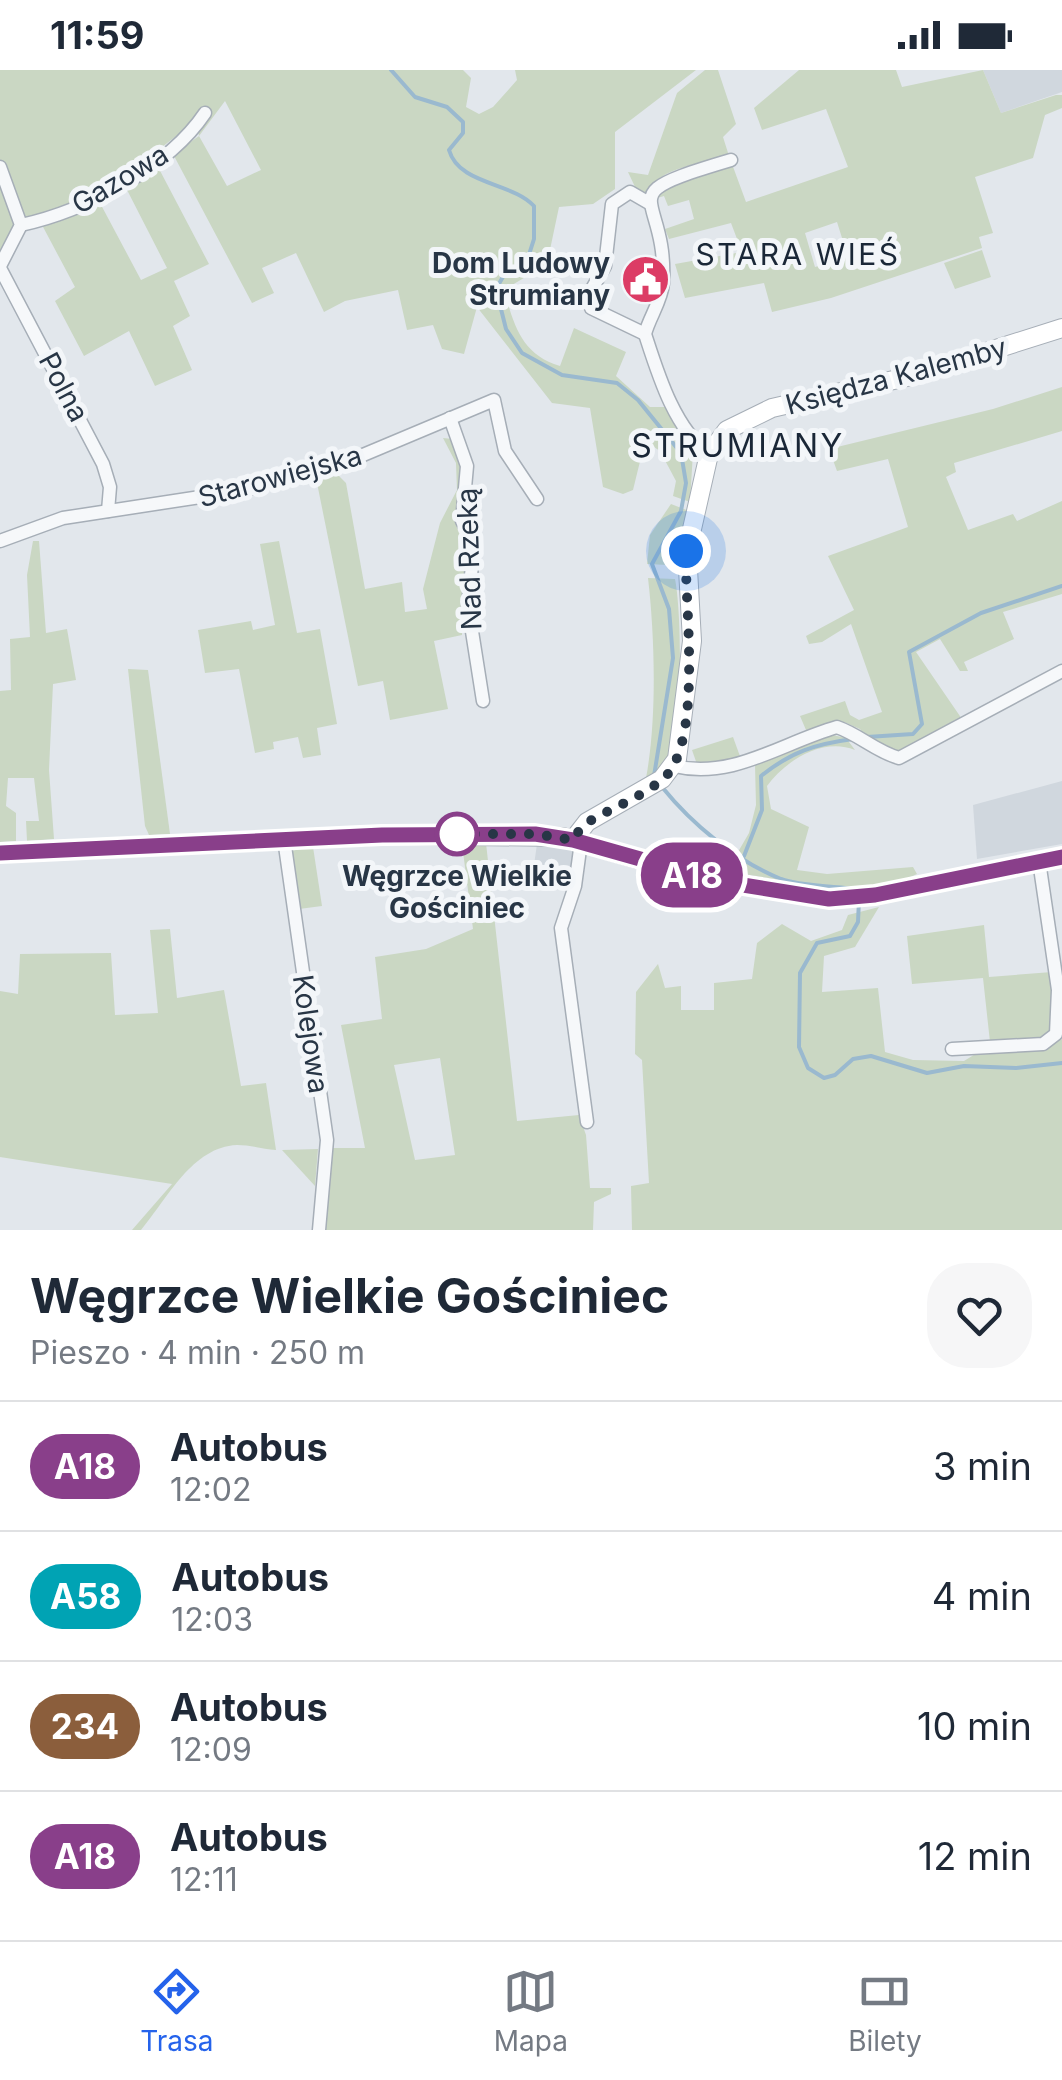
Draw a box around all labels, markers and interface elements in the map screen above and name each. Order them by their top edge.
text: 11:59 [50,12,144,58]
street label: Gazowa [66,137,174,221]
district label: STARA WIEŚ [695,236,901,272]
place label: Dom Ludowy Strumiany [432,246,610,312]
public building icon: Dom Ludowy Strumiany [619,253,671,305]
street label: Księdza Kalemby [782,330,1010,422]
street label: Polna [32,347,96,427]
district label: STRUMIANY [631,426,845,465]
street label: Starowiejska [194,438,366,514]
street label: Nad Rzeką [450,487,488,631]
your location [661,526,711,576]
marker: Węgrzce Wielkie Gościniec [436,813,478,855]
line badge: A18 [634,842,750,908]
text: A18 [661,854,723,896]
place label: Węgrzce Wielkie Gościniec [342,859,572,925]
street label: Kolejowa [286,973,336,1095]
button: heart [927,1263,1032,1368]
text: Węgrzce Wielkie Gościniec [30,1266,669,1325]
text: Pieszo · 4 min · 250 m [30,1333,365,1372]
text: Autobus [170,1424,328,1470]
text: 3 min [933,1443,1032,1489]
text: A18 [54,1445,116,1487]
text: 12:02 [170,1470,251,1509]
text: Autobus [171,1554,329,1600]
text: 4 min [932,1573,1032,1619]
text: A58 [50,1575,121,1617]
text: 12:03 [171,1600,253,1639]
text: Autobus [170,1684,328,1730]
text: 10 min [917,1703,1032,1749]
text: 234 [51,1705,119,1747]
text: 12:09 [170,1730,252,1769]
text: Autobus [170,1814,328,1860]
text: 12 min [918,1833,1032,1879]
text: A18 [54,1835,116,1877]
text: 12:11 [170,1860,238,1899]
tab: Trasa [140,1964,213,2058]
tab: Mapa [494,1964,568,2058]
tab: Bilety [848,1964,922,2058]

